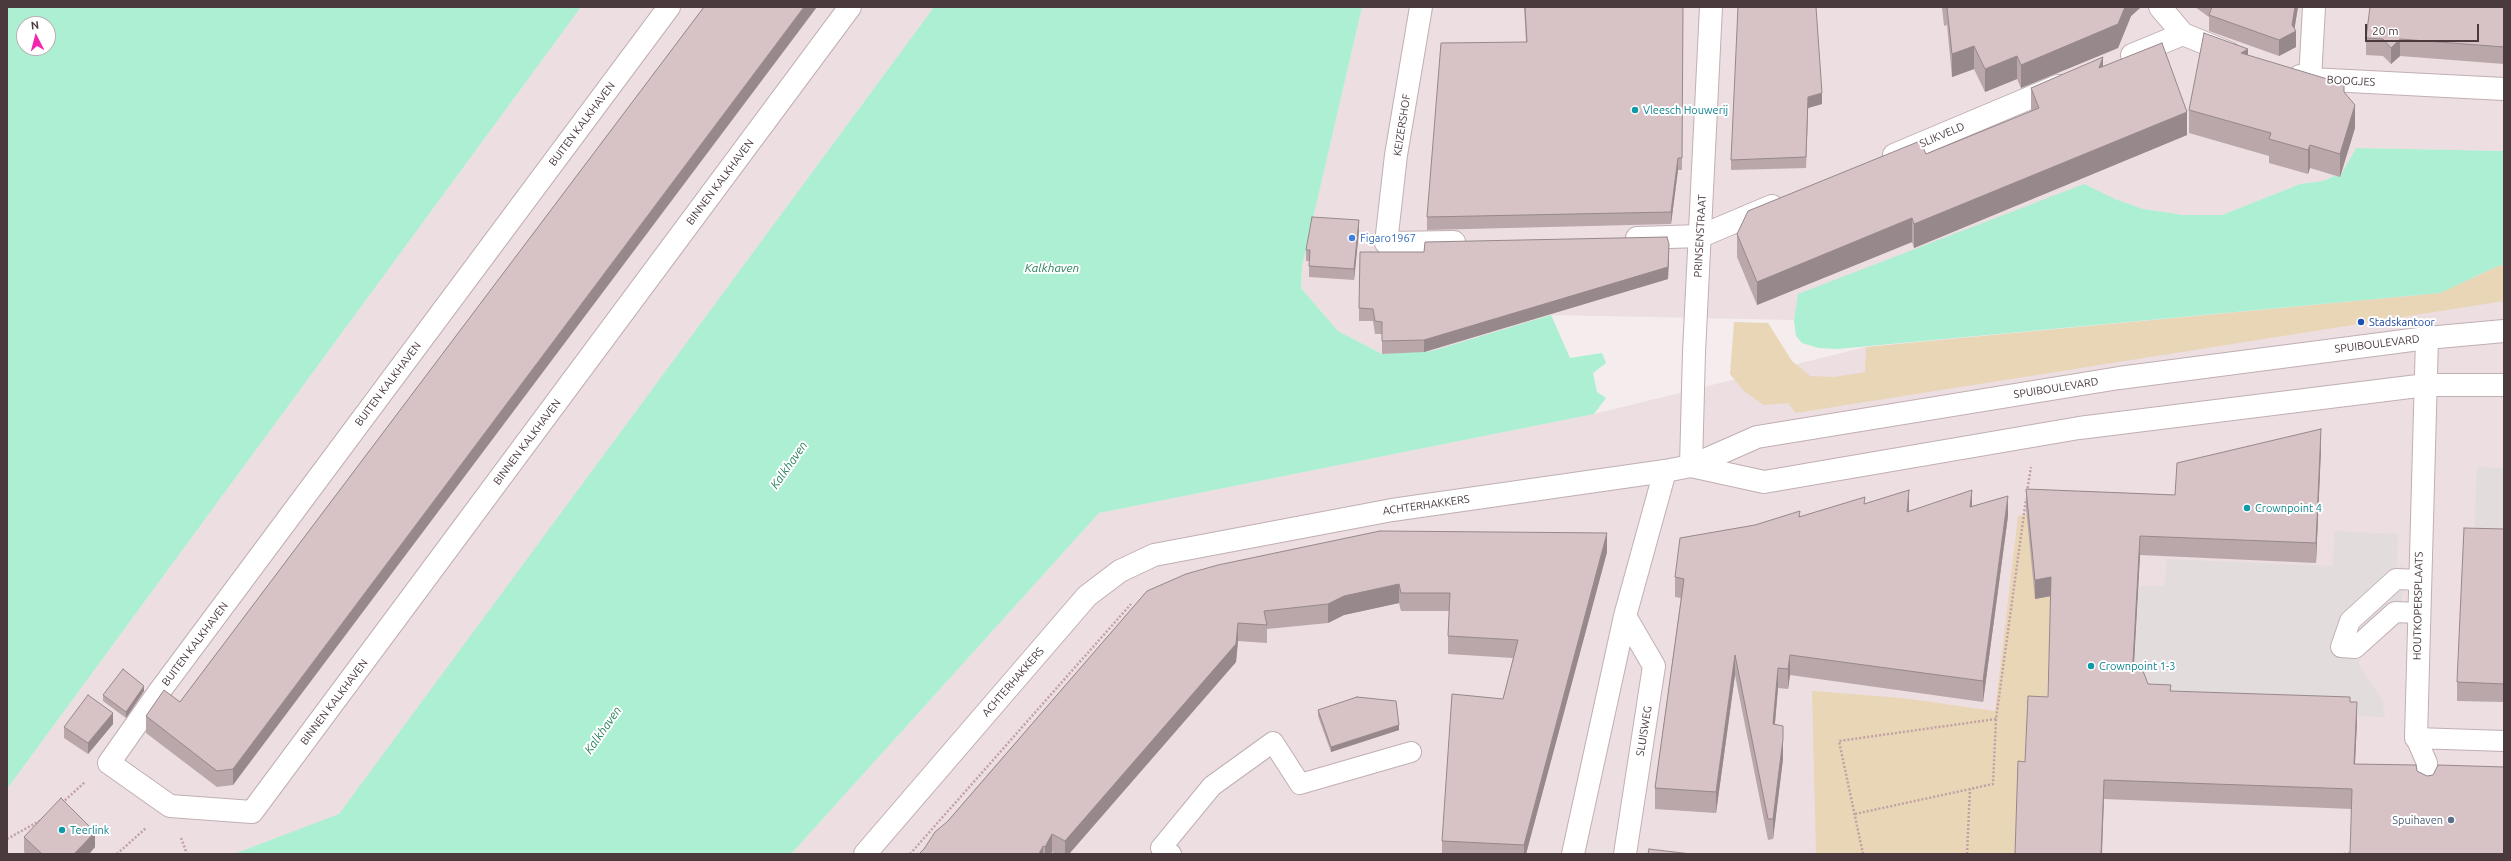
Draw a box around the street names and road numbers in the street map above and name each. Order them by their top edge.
street label: BOOGJES [2326,73,2376,89]
street label: BUITEN KALKHAVEN [546,79,618,169]
street label: KEIZERSHOF [1391,93,1413,157]
street label: SLIKVELD [1918,120,1966,150]
street label: BINNEN KALKHAVEN [683,137,757,227]
street label: PRINSENSTRAAT [1691,194,1709,278]
street label: SPUIBOULEVARD [2334,332,2420,356]
street label: BUITEN KALKHAVEN [352,339,424,429]
street label: SPUIBOULEVARD [2013,375,2099,401]
street label: BINNEN KALKHAVEN [490,397,564,487]
street label: ACHTERHAKKERS [1382,492,1470,518]
street label: HOUTKOPERSPLAATS [2410,552,2426,660]
street label: BUITEN KALKHAVEN [159,599,231,689]
street label: ACHTERHAKKERS [979,645,1047,719]
street label: BINNEN KALKHAVEN [297,657,371,747]
street label: SLUISWEG [1634,705,1654,757]

